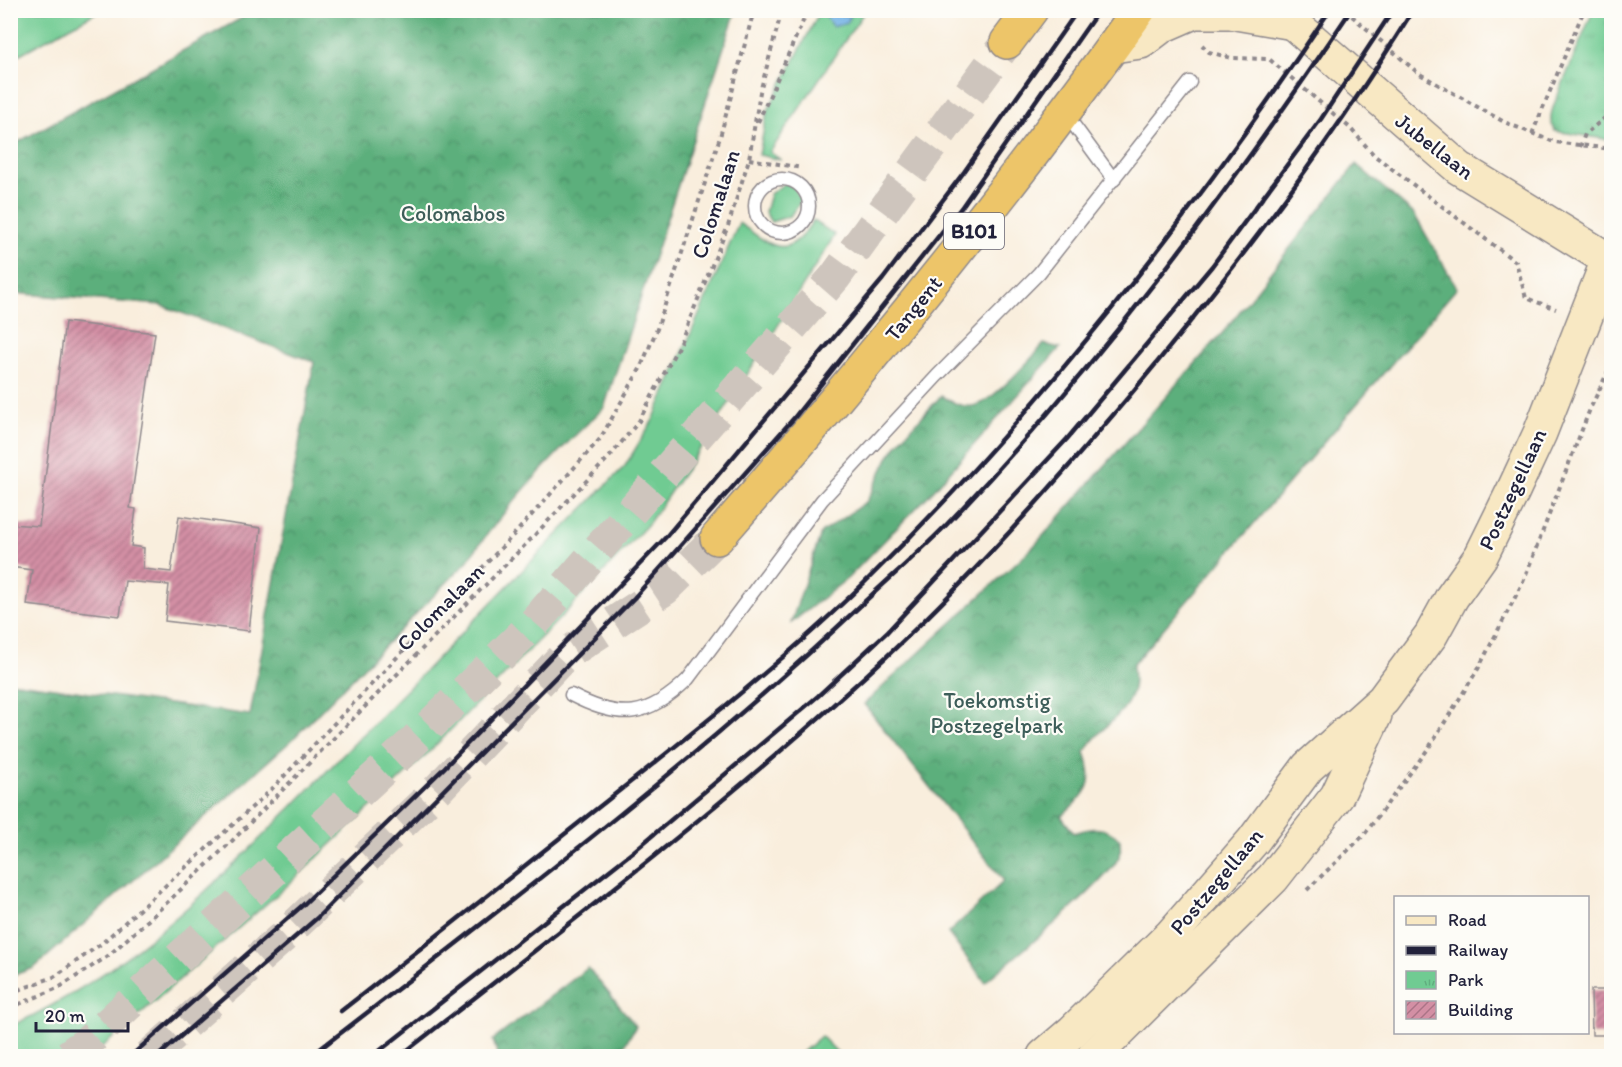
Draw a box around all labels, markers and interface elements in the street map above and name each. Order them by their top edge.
street label: Jubellaan [1390,107,1480,186]
street label: Colomalaan [685,146,746,262]
park label: Colomabos [401,200,505,227]
road number: B101 [944,213,1004,249]
street label: Tangent [879,270,948,347]
street label: Postzegellaan [1473,424,1553,554]
street label: Colomalaan [391,557,490,657]
park label: Toekomstig Postzegelpark [930,687,1064,739]
street label: Postzegellaan [1164,822,1269,940]
legend [1394,896,1589,1034]
text: Road [1448,909,1487,931]
text: Railway [1448,939,1509,961]
text: Park [1448,969,1483,991]
scale bar [36,995,128,1033]
text: Building [1448,999,1514,1021]
text: 20 m [45,1005,85,1027]

